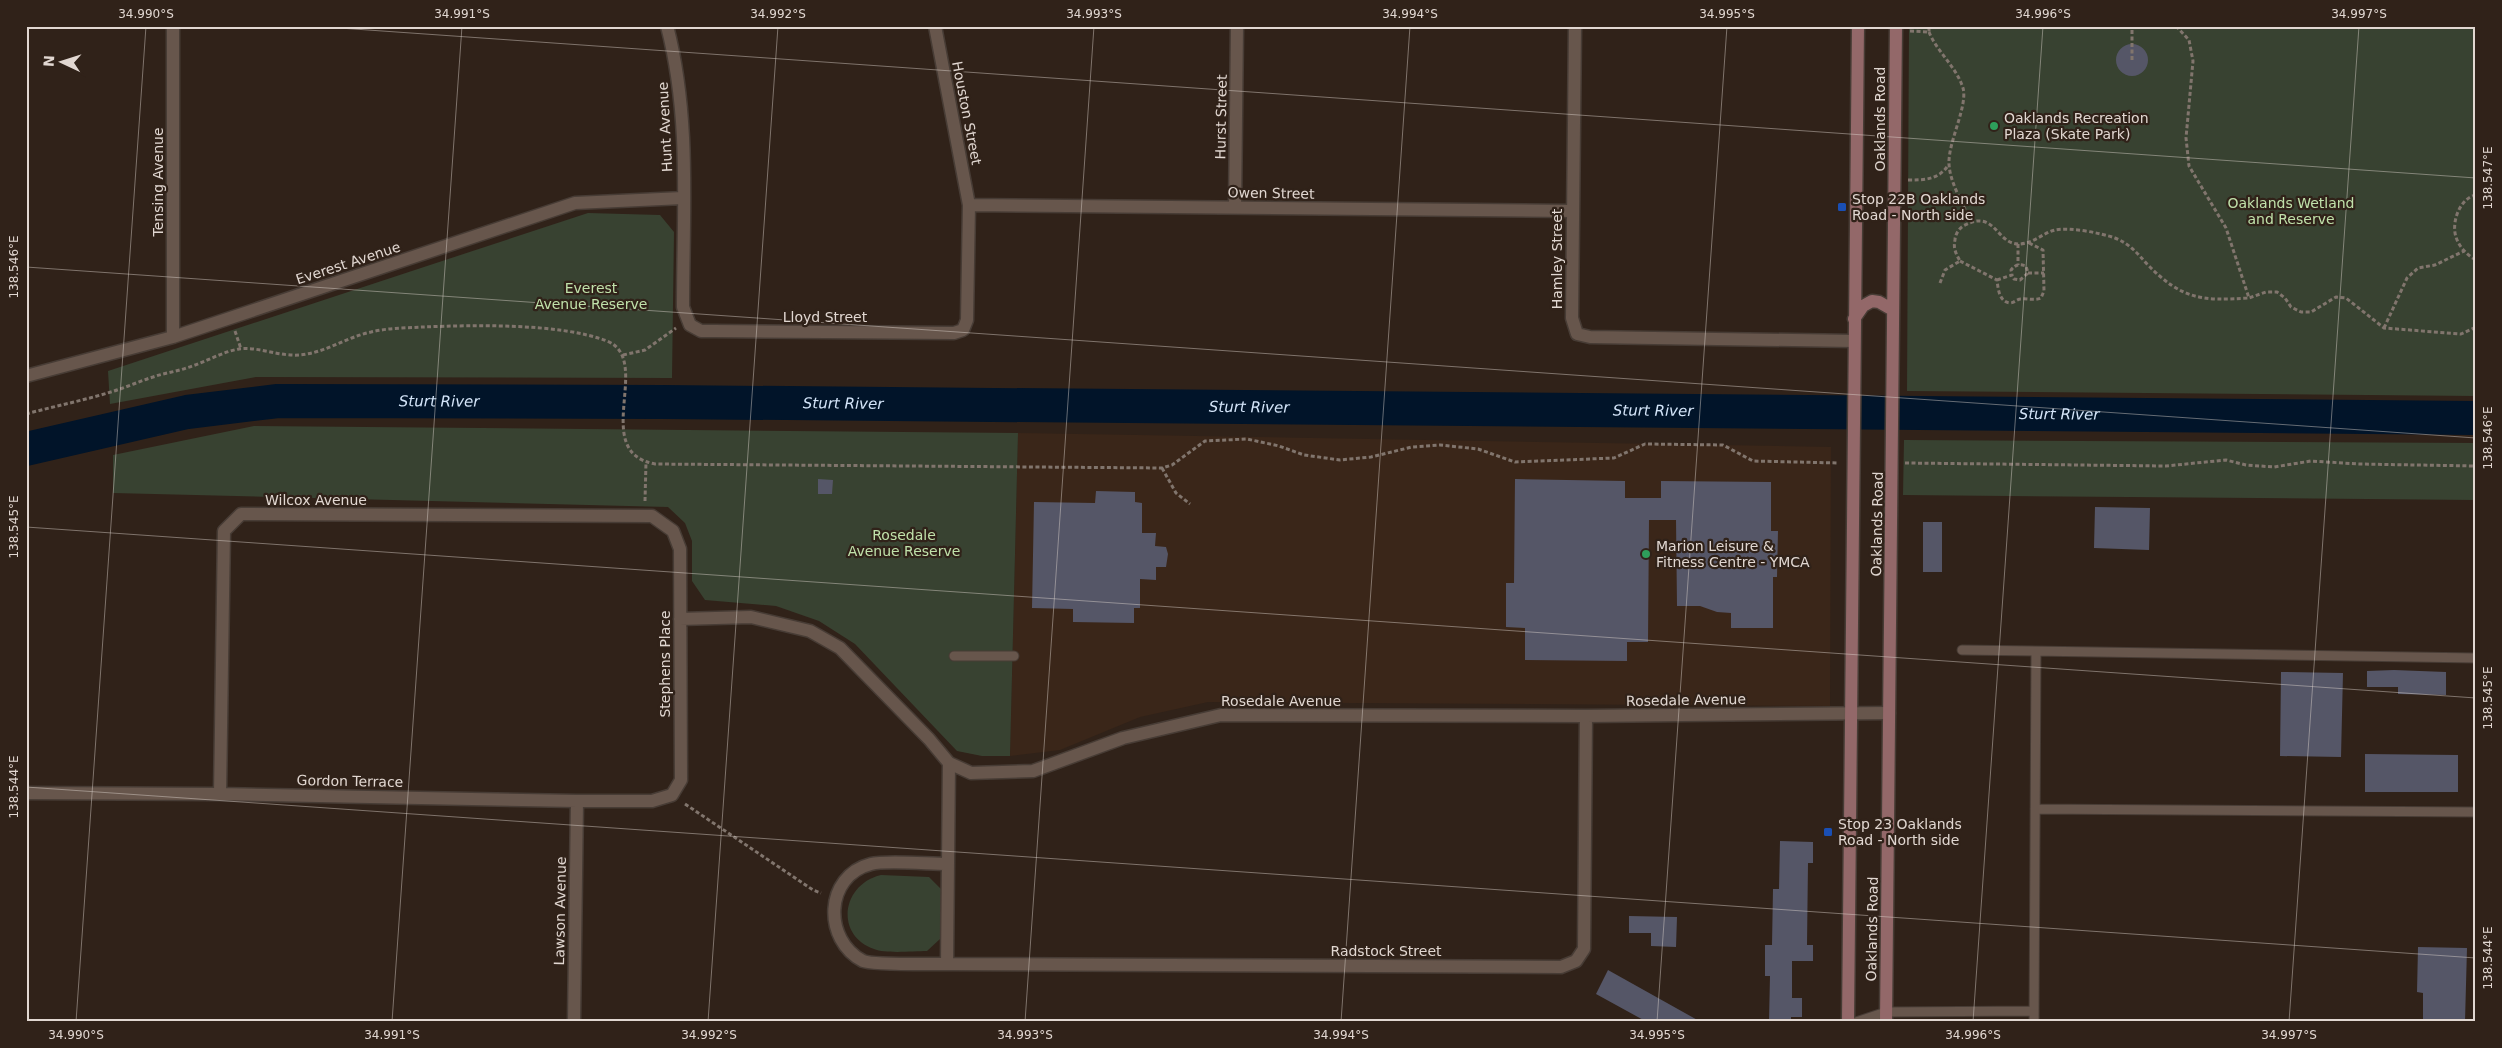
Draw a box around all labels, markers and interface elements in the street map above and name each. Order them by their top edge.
text: 34.990°S [118,7,174,21]
text: 34.991°S [434,7,490,21]
text: 34.992°S [750,7,806,21]
text: 34.993°S [1066,7,1122,21]
text: 34.994°S [1382,7,1438,21]
text: 34.995°S [1699,7,1755,21]
text: 34.996°S [2015,7,2071,21]
text: 34.997°S [2331,7,2387,21]
north arrow [38,38,88,88]
text: N [41,55,57,67]
street label: Houston Street [949,60,985,167]
street label: Oaklands Road [1872,67,1888,171]
street label: Hurst Street [1212,74,1230,160]
street label: Hunt Avenue [655,82,675,172]
place label: Oaklands Recreation Plaza (Skate Park) [2004,110,2149,142]
marker: Oaklands Recreation Plaza (Skate Park) [1988,120,2000,132]
street label: Tensing Avenue [150,127,166,238]
text: 138.547°E [2481,146,2495,210]
street label: Owen Street [1227,184,1315,202]
place label: Stop 22B Oaklands Road - North side [1852,191,1985,223]
park label: Oaklands Wetland and Reserve [2227,195,2355,227]
marker: Stop 22B Oaklands Road - North side [1836,201,1848,213]
street label: Hamley Street [1549,208,1565,309]
text: 138.546°E [7,235,21,299]
street label: Everest Avenue [294,239,402,287]
park label: Everest Avenue Reserve [535,280,647,312]
street label: Lloyd Street [783,309,868,325]
water label: Sturt River [399,392,480,411]
water label: Sturt River [803,394,884,413]
water label: Sturt River [1209,398,1290,417]
water label: Sturt River [1613,401,1694,420]
water label: Sturt River [2019,405,2100,424]
text: 138.546°E [2481,406,2495,470]
street label: Oaklands Road [1868,471,1886,577]
street label: Wilcox Avenue [265,492,367,508]
text: 138.545°E [7,495,21,559]
park label: Rosedale Avenue Reserve [848,527,960,559]
place label: Marion Leisure & Fitness Centre - YMCA [1656,538,1810,570]
marker: Marion Leisure & Fitness Centre - YMCA [1640,548,1652,560]
street label: Stephens Place [657,610,673,718]
text: 138.545°E [2481,666,2495,730]
street label: Rosedale Avenue [1626,691,1746,709]
street label: Rosedale Avenue [1221,693,1341,709]
text: 138.544°E [7,755,21,819]
street label: Gordon Terrace [297,772,403,790]
place label: Stop 23 Oaklands Road - North side [1838,816,1962,848]
marker: Stop 23 Oaklands Road - North side [1822,826,1834,838]
street label: Lawson Avenue [551,856,569,966]
street label: Oaklands Road [1863,876,1881,982]
text: 138.544°E [2481,926,2495,990]
street label: Radstock Street [1330,943,1442,959]
text: 34.990°S [48,1028,104,1042]
text: 34.991°S [364,1028,420,1042]
text: 34.992°S [681,1028,737,1042]
text: 34.993°S [997,1028,1053,1042]
text: 34.994°S [1313,1028,1369,1042]
text: 34.995°S [1629,1028,1685,1042]
text: 34.996°S [1945,1028,2001,1042]
text: 34.997°S [2261,1028,2317,1042]

